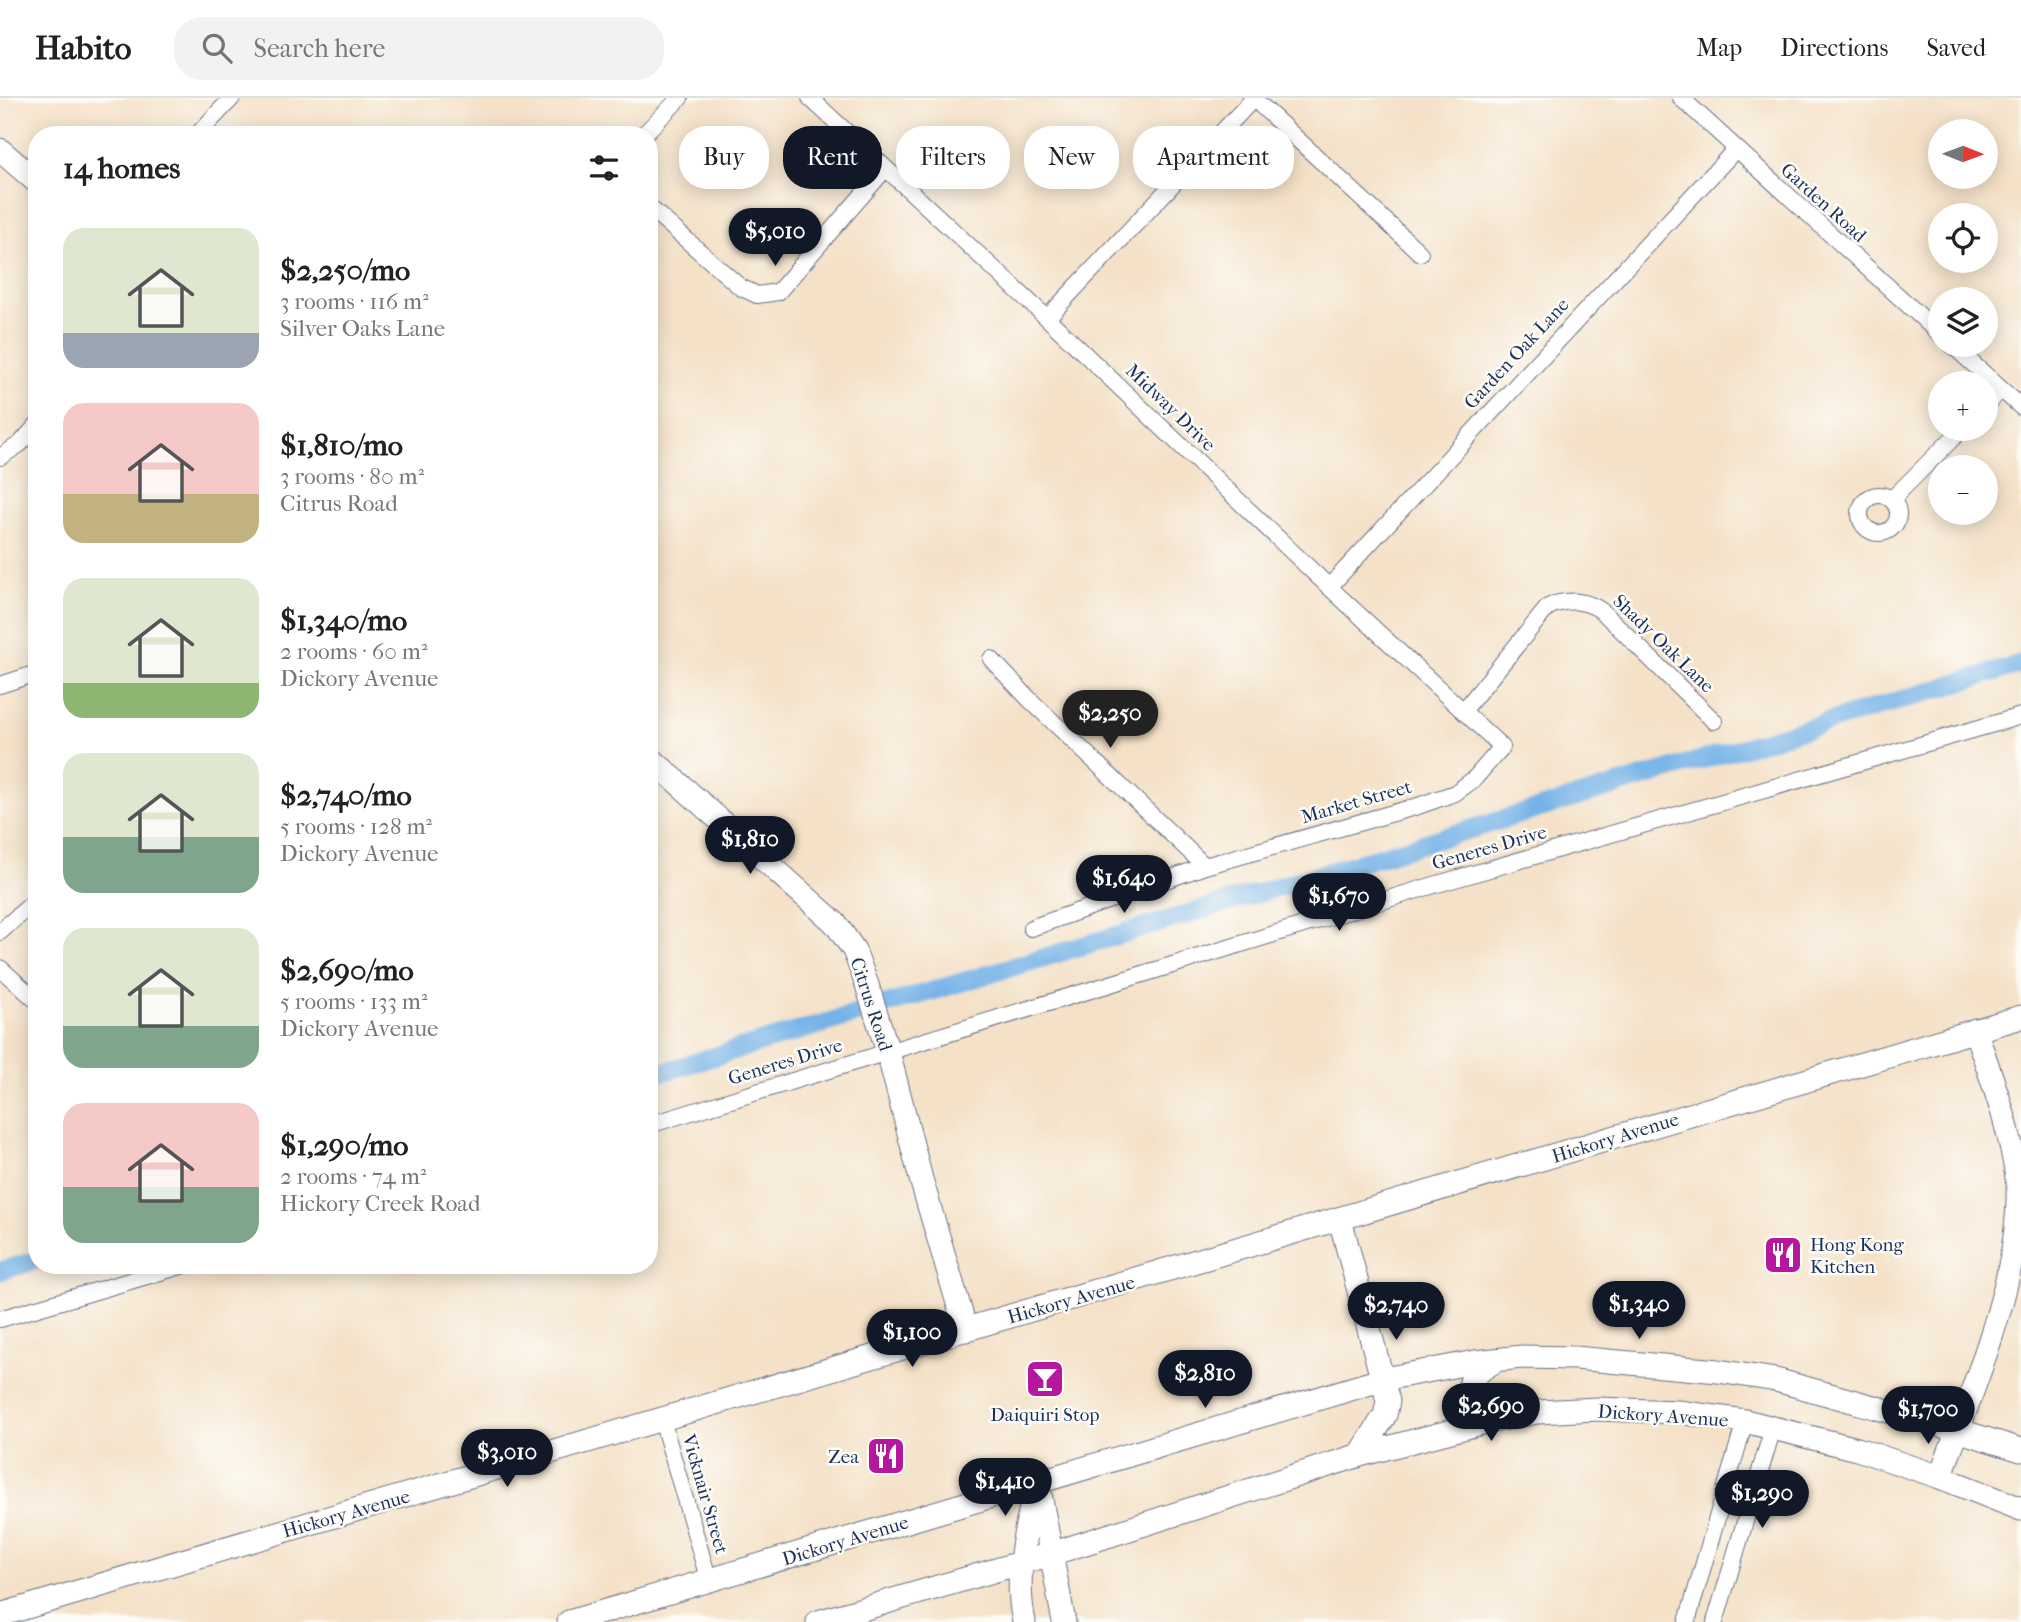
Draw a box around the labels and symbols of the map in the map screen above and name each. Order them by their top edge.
north arrow [1928,119,1998,189]
street label: Garden Road [1776,159,1871,247]
pin: $5,010 [718,208,832,268]
street label: Garden Oak Lane [1460,294,1574,414]
street label: Midway Drive [1121,359,1220,456]
street label: Shady Oak Lane [1608,590,1718,697]
pin: $2,250 [1053,690,1167,750]
street label: Market Street [1298,776,1414,828]
pin: $1,810 [693,816,807,876]
street label: Generes Drive [1429,821,1549,875]
pin: $1,640 [1067,856,1181,915]
pin: $1,670 [1282,874,1396,933]
street label: Citrus Road [846,955,897,1055]
street label: Generes Drive [726,1034,845,1090]
street label: Hickory Avenue [1549,1108,1681,1168]
restaurant icon: Hong Kong Kitchen [1762,1234,1804,1276]
place label: Hong Kong Kitchen [1810,1234,1905,1278]
street label: Hickory Avenue [1005,1271,1137,1329]
pin: $2,740 [1339,1282,1453,1342]
pin: $1,340 [1582,1282,1696,1341]
pin: $1,100 [855,1310,969,1369]
pin: $2,810 [1148,1350,1262,1410]
bar icon: Daiquiri Stop [1024,1358,1066,1400]
pin: $2,690 [1434,1384,1548,1443]
pin: $1,700 [1871,1386,1985,1446]
street label: Dickory Avenue [1597,1400,1729,1432]
place label: Daiquiri Stop [990,1404,1100,1426]
pin: $3,010 [450,1430,564,1489]
street label: Vicknair Street [677,1431,733,1557]
restaurant icon: Zea [865,1435,907,1477]
place label: Zea [828,1446,859,1468]
pin: $1,410 [948,1458,1062,1518]
pin: $1,290 [1705,1470,1819,1530]
street label: Hickory Avenue [280,1485,412,1543]
street label: Dickory Avenue [779,1511,911,1571]

